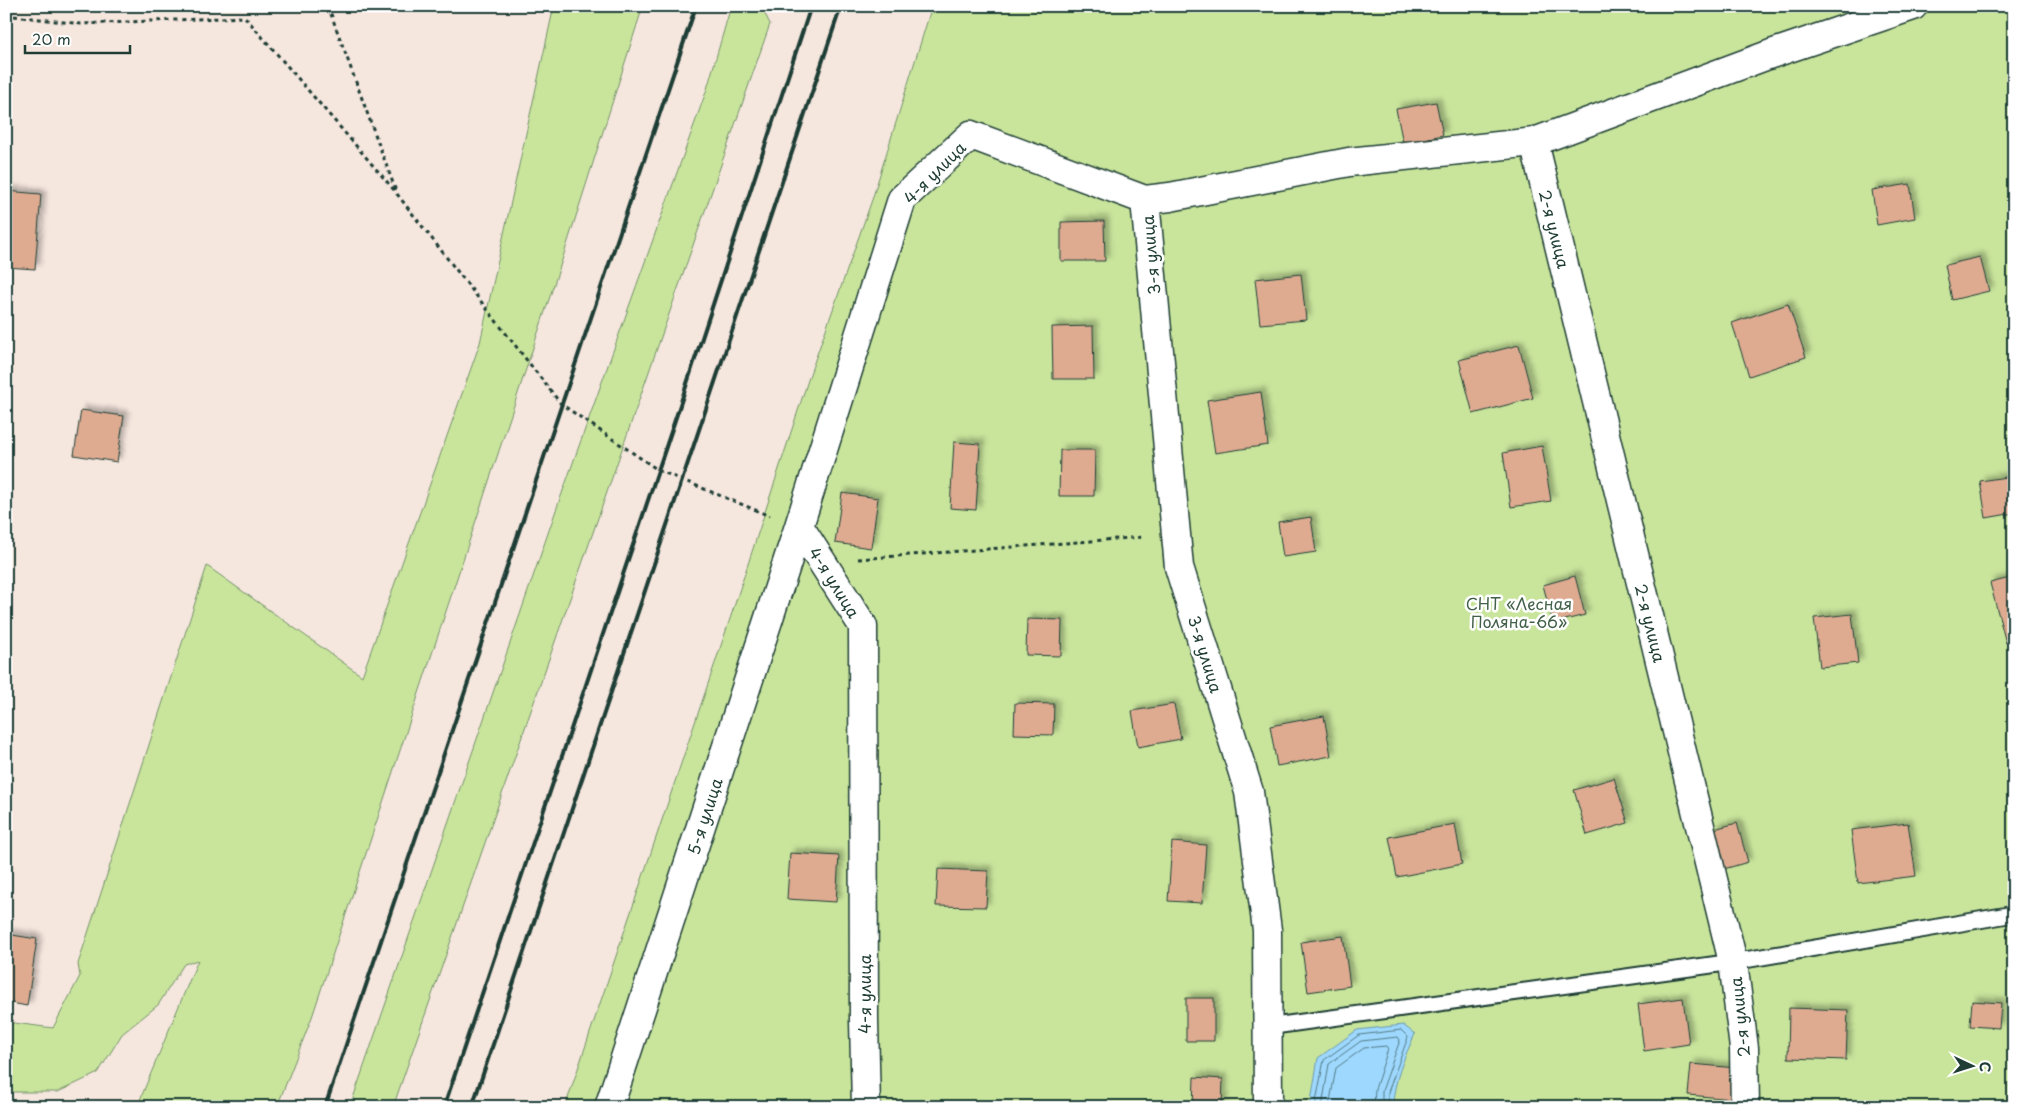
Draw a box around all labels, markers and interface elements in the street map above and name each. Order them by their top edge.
scale bar [25,22,130,54]
text: 20 m [32,27,71,50]
street label: 4-я улица [897,135,971,209]
street label: 2-я улица [1534,187,1576,271]
street label: 3-я улица [1135,214,1165,296]
street label: 4-я улица [804,542,866,622]
street label: 2-я улица [1630,581,1672,665]
park label: СНТ «Лесная Поляна-66» [1466,591,1572,633]
street label: 3-я улица [1183,612,1229,696]
street label: 5-я улица [680,775,728,857]
street label: 4-я улица [852,954,876,1034]
street label: 2-я улица [1723,976,1755,1058]
north arrow [1948,1040,1998,1090]
text: С [1975,1061,1996,1073]

